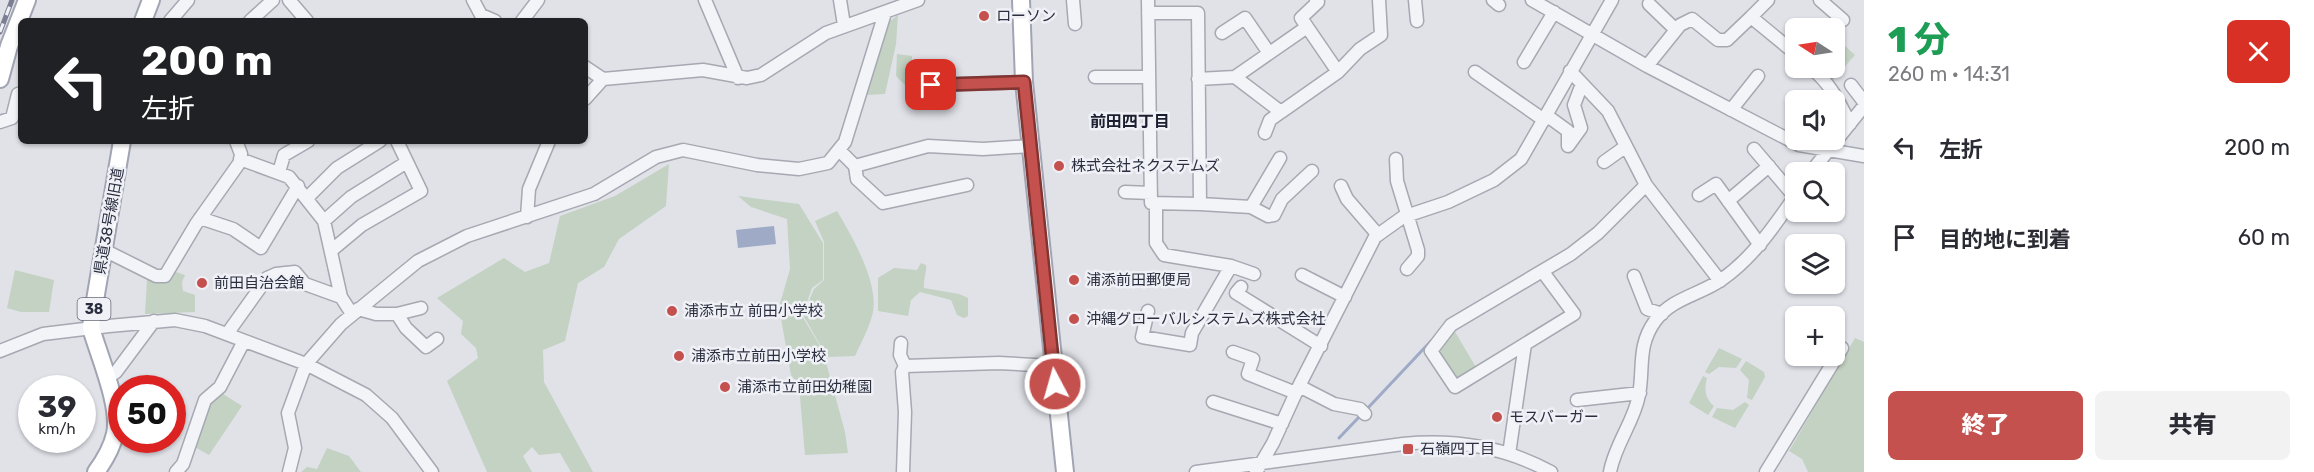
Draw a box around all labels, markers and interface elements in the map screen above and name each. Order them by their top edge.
place label: ローソン [996,7,1056,25]
marker: ローソン [977,9,991,23]
north arrow [1785,18,1845,78]
map controls [1785,18,1845,366]
text: 1 分 [1888,18,1950,61]
button: close [2227,20,2290,83]
text: 200 m [141,36,273,86]
icon: left [42,42,120,120]
pin [905,59,956,110]
text: 260 m · 14:31 [1888,62,2010,86]
icon: arrive [914,68,947,101]
button: sound [1785,90,1845,150]
text: 左折 [141,93,195,125]
district label: 前田四丁目 [1090,112,1170,131]
icon: left [1888,131,1921,164]
text: 200 m [2224,134,2290,161]
text: 左折 [1939,136,1983,163]
place label: 株式会社ネクステムズ [1071,157,1220,175]
marker: 株式会社ネクステムズ [1052,159,1066,173]
button: search [1785,162,1845,222]
street label: 県道38号線旧道 [91,166,127,276]
icon: arrive [1888,221,1921,254]
text: 60 m [2238,224,2290,251]
text: 目的地に到着 [1939,226,2071,253]
button: layers [1785,234,1845,294]
place label: 浦添前田郵便局 [1086,271,1191,289]
marker: 浦添前田郵便局 [1067,273,1081,287]
place label: 前田自治会館 [214,274,304,292]
marker: 前田自治会館 [195,276,209,290]
road number: 38 [78,298,110,320]
place label: 浦添市立 前田小学校 [684,302,823,320]
marker: 浦添市立 前田小学校 [665,304,679,318]
button: + [1785,306,1845,366]
place label: 沖縄グローバルシステムズ株式会社 [1086,310,1325,328]
marker: 沖縄グローバルシステムズ株式会社 [1067,312,1081,326]
place label: 浦添市立前田小学校 [691,347,826,365]
marker: 浦添市立前田小学校 [672,349,686,363]
position arrow [1023,352,1087,416]
speed limit sign: 50 [108,375,186,453]
place label: 浦添市立前田幼稚園 [737,378,872,396]
marker: 浦添市立前田幼稚園 [718,380,732,394]
text: 39 [38,389,77,425]
button: 終了 [1888,391,2083,460]
button: 共有 [2095,391,2290,460]
place label: モスバーガー [1509,408,1599,426]
marker: モスバーガー [1490,410,1504,424]
text: km/h [38,420,76,438]
place label: 石嶺四丁目 [1420,440,1495,458]
marker: 石嶺四丁目 [1401,442,1415,456]

